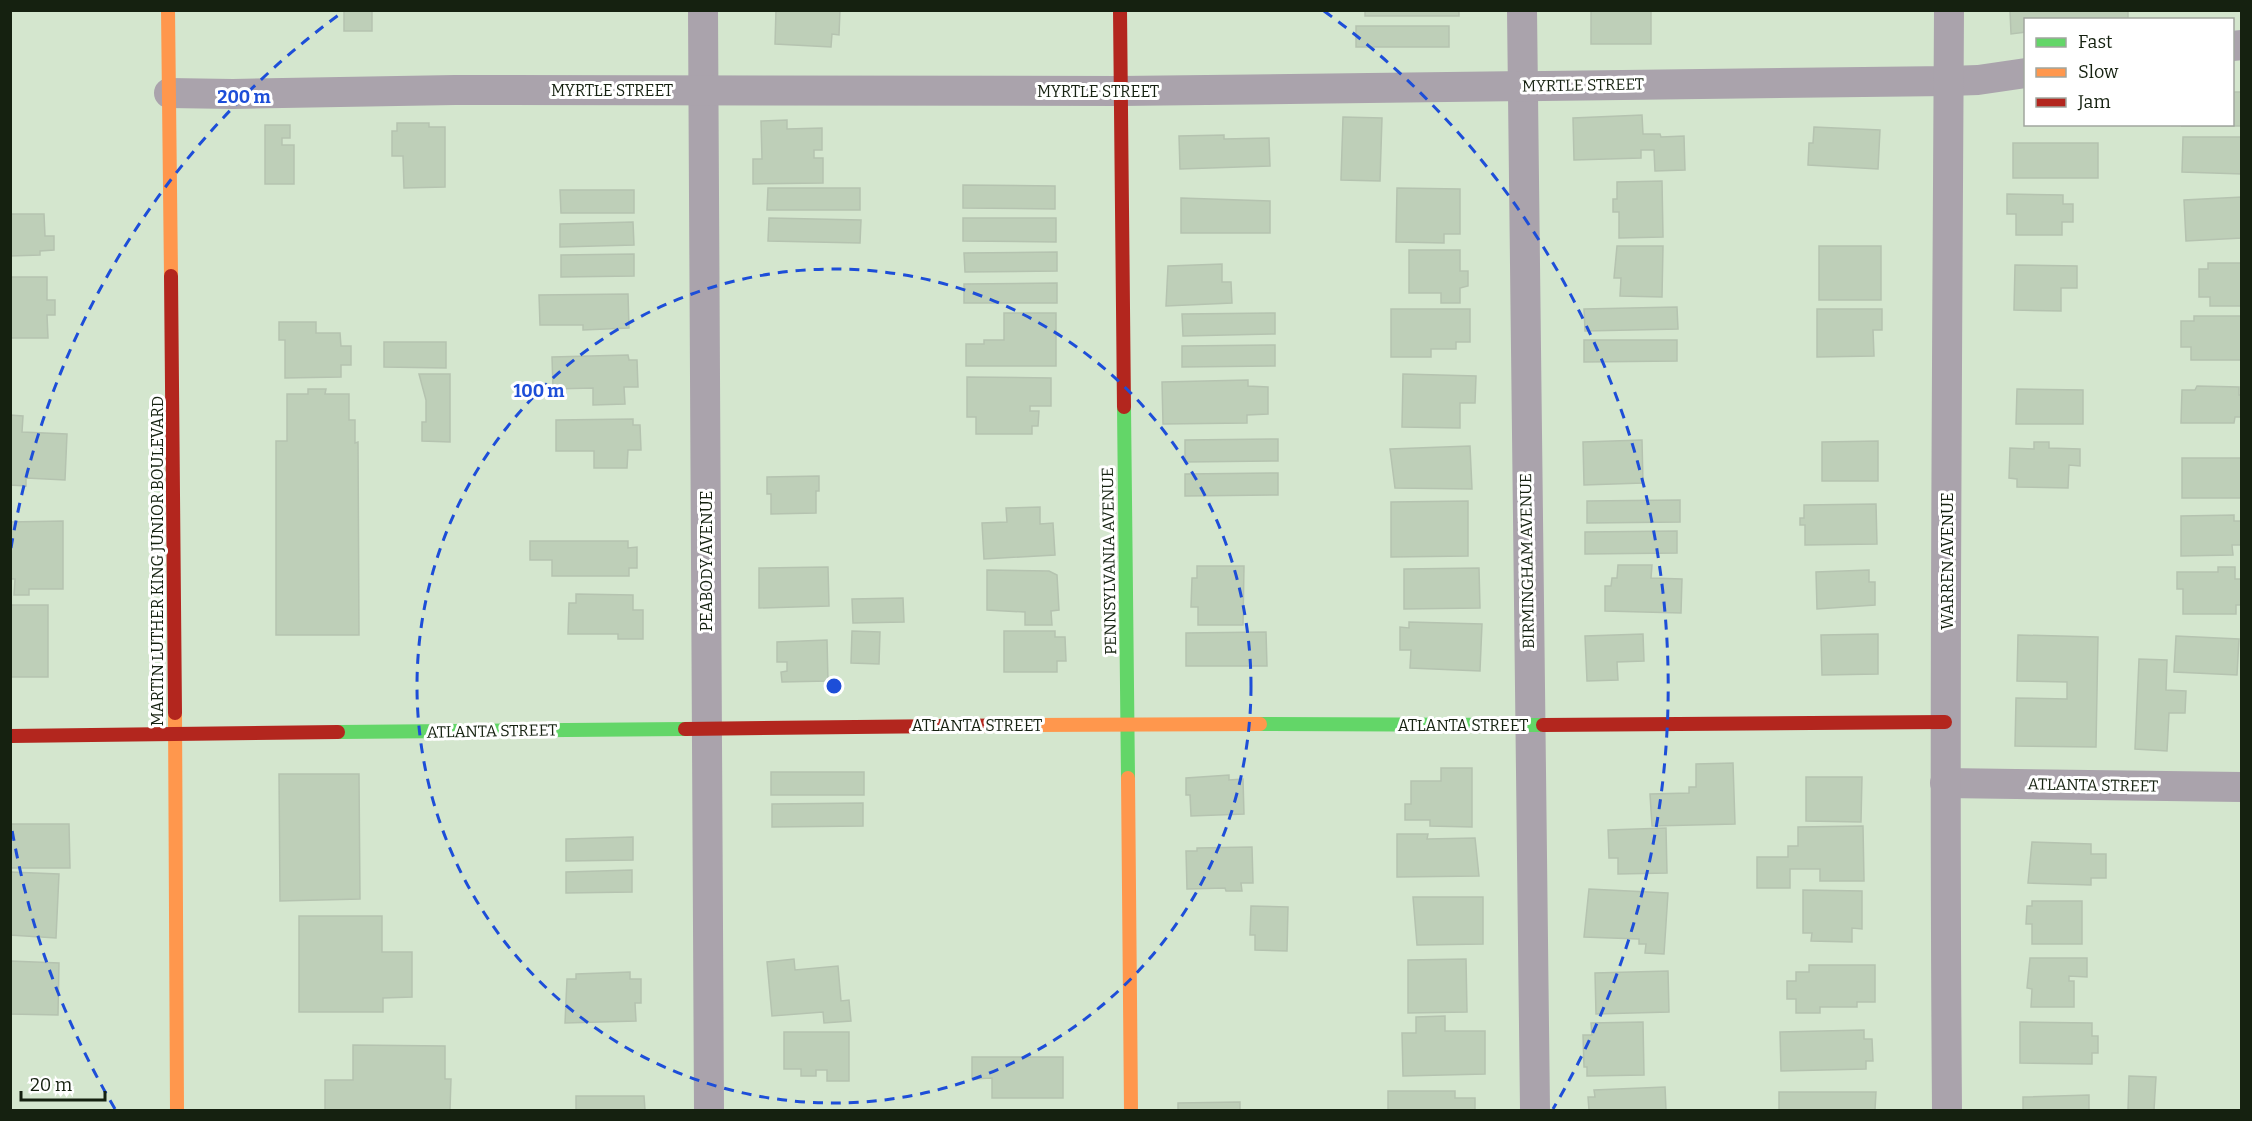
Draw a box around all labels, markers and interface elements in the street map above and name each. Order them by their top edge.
legend [2024,18,2234,126]
text: Fast [2078,31,2113,53]
text: Slow [2078,61,2119,83]
street label: MYRTLE STREET [1522,74,1644,96]
street label: MYRTLE STREET [551,81,673,100]
street label: MYRTLE STREET [1037,82,1159,101]
text: 200 m [217,86,271,108]
text: Jam [2077,91,2111,113]
text: 100 m [513,380,565,402]
street label: MARTIN LUTHER KING JUNIOR BOULEVARD [148,396,167,726]
street label: PENNSYLVANIA AVENUE [1098,467,1120,655]
street label: BIRMINGHAM AVENUE [1516,473,1538,649]
street label: PEABODY AVENUE [697,491,716,631]
street label: WARREN AVENUE [1938,492,1957,630]
centre of rings [824,676,844,696]
street label: ATLANTA STREET [912,716,1042,735]
street label: ATLANTA STREET [1398,716,1528,735]
street label: ATLANTA STREET [427,720,557,742]
street label: ATLANTA STREET [2028,774,2158,796]
scale bar [21,1064,105,1102]
text: 20 m [30,1074,72,1096]

